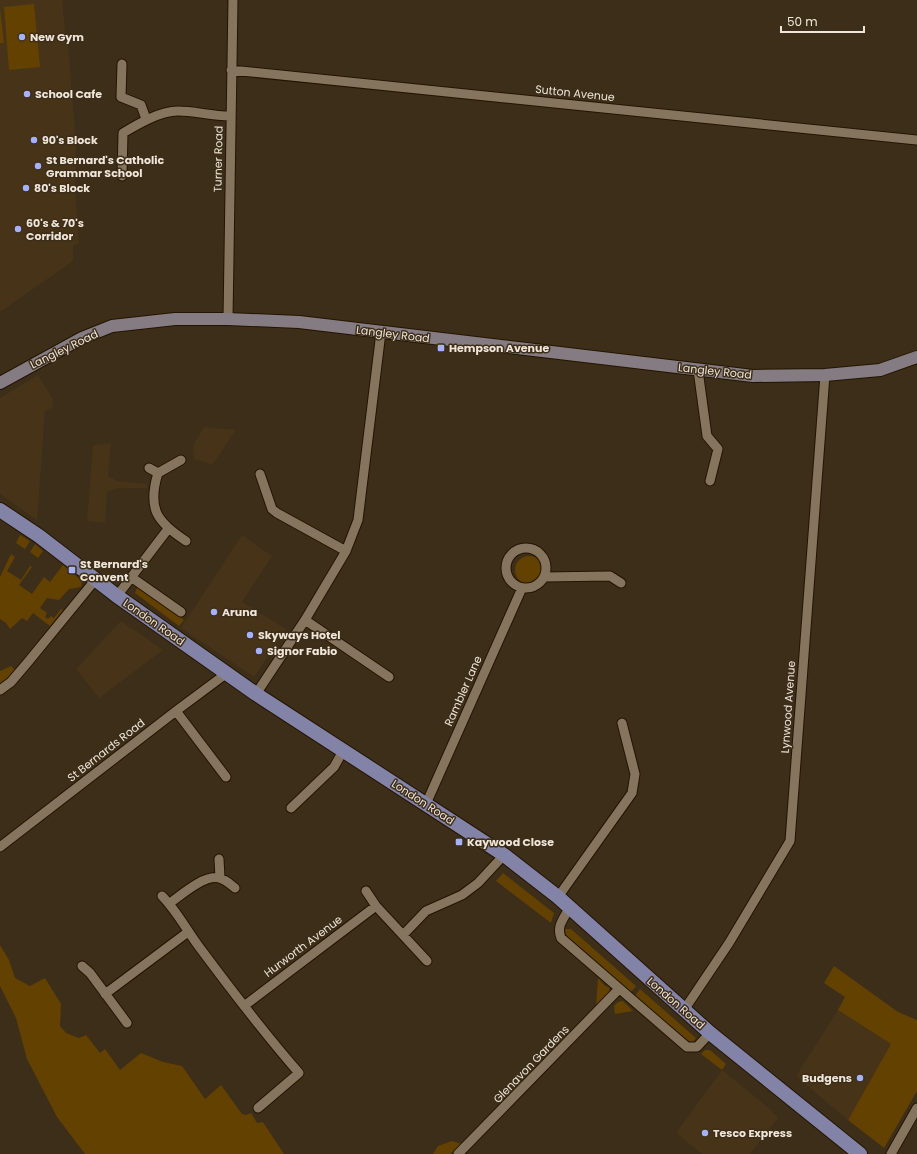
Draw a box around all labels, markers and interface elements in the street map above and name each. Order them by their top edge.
scale bar [781,8,864,34]
text: 50 m [787,13,818,30]
place label: New Gym [30,29,84,45]
marker: New Gym [17,32,27,42]
street label: Sutton Avenue [534,81,616,105]
place label: School Cafe [35,86,102,102]
marker: School Cafe [22,89,32,99]
street label: Turner Road [209,126,227,192]
place label: 90's Block [42,132,98,148]
marker: 90's Block [29,135,39,145]
place label: St Bernard's Catholic Grammar School [46,152,164,181]
marker: St Bernard's Catholic Grammar School [33,161,43,171]
place label: 80's Block [34,180,90,196]
marker: 80's Block [21,183,31,193]
place label: 60's & 70's Corridor [26,215,84,244]
marker: 60's & 70's Corridor [13,224,23,234]
street label: Langley Road [355,322,431,346]
street label: Langley Road [27,326,101,372]
place label: Hempson Avenue [449,340,549,356]
marker: Hempson Avenue [436,343,446,353]
street label: Langley Road [677,359,753,383]
place label: St Bernard's Convent [80,556,148,585]
marker: St Bernard's Convent [67,565,77,575]
street label: London Road [120,595,188,649]
place label: Aruna [222,604,257,620]
marker: Aruna [209,607,219,617]
place label: Skyways Hotel [258,627,340,643]
marker: Skyways Hotel [245,630,255,640]
place label: Signor Fabio [267,643,337,659]
marker: Signor Fabio [254,646,264,656]
street label: Rambler Lane [440,653,486,729]
street label: Lynwood Avenue [777,660,799,754]
street label: St Bernards Road [64,715,148,785]
street label: London Road [388,776,458,828]
place label: Kaywood Close [467,834,554,850]
marker: Kaywood Close [454,837,464,847]
street label: Hurworth Avenue [261,911,346,981]
street label: London Road [644,973,708,1033]
street label: Glenavon Gardens [490,1021,573,1107]
place label: Budgens [802,1070,852,1086]
marker: Budgens [855,1073,865,1083]
place label: Tesco Express [713,1125,792,1141]
marker: Tesco Express [700,1128,710,1138]

